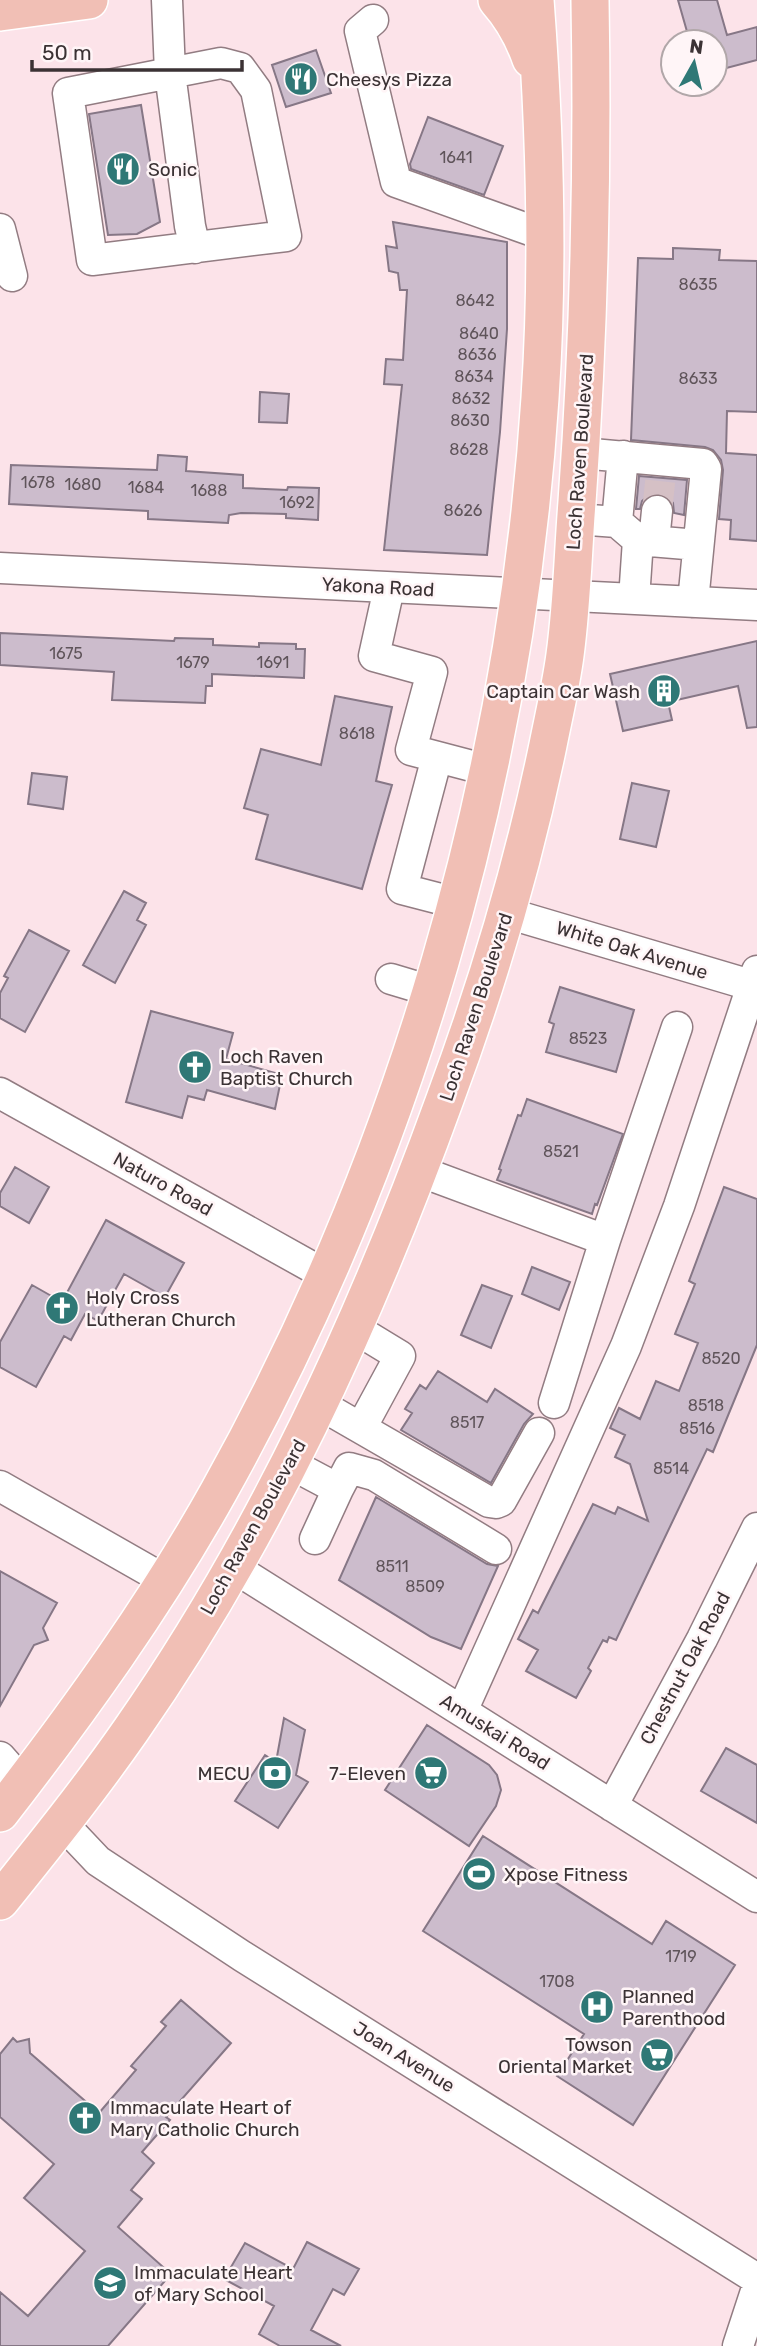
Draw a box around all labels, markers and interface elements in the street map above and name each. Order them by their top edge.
scale bar [32,28,242,72]
north arrow [659,28,729,98]
text: N [688,34,705,59]
text: 50 m [42,40,92,65]
restaurant icon: Cheesys Pizza [282,60,320,98]
place label: Cheesys Pizza [326,68,452,91]
house number: 1641 [440,148,472,167]
restaurant icon: Sonic [104,150,142,188]
place label: Sonic [148,158,197,181]
house number: 8635 [679,275,717,294]
house number: 8642 [455,291,495,310]
house number: 8640 [459,324,499,343]
house number: 8636 [457,345,497,364]
street label: Loch Raven Boulevard [562,353,598,551]
house number: 8634 [454,367,494,386]
house number: 8633 [678,369,718,388]
house number: 8632 [452,389,490,408]
house number: 8630 [450,411,490,430]
house number: 8628 [449,440,489,459]
house number: 1678 [21,473,55,492]
house number: 1680 [65,475,101,494]
house number: 1684 [128,478,164,497]
house number: 1688 [191,481,227,500]
house number: 1692 [279,493,315,512]
house number: 8626 [444,501,483,520]
street label: Yakona Road [321,573,435,601]
house number: 1675 [49,644,83,663]
house number: 1679 [176,653,210,672]
house number: 1691 [257,653,289,672]
building icon: Captain Car Wash [645,672,683,710]
place label: Captain Car Wash [486,680,640,703]
house number: 8618 [339,724,375,743]
street label: Loch Raven Boulevard [435,910,517,1104]
street label: White Oak Avenue [553,916,711,984]
house number: 8523 [569,1029,607,1048]
place label: Loch Raven Baptist Church [220,1045,353,1090]
church icon: Loch Raven Baptist Church [176,1048,214,1086]
house number: 8521 [543,1142,579,1161]
street label: Naturo Road [109,1147,217,1221]
place label: Holy Cross Lutheran Church [86,1286,236,1331]
church icon: Holy Cross Lutheran Church [43,1289,81,1327]
house number: 8520 [701,1349,741,1368]
house number: 8518 [688,1396,724,1415]
house number: 8517 [450,1413,484,1432]
house number: 8516 [679,1419,715,1438]
street label: Loch Raven Boulevard [195,1435,311,1619]
house number: 8514 [653,1459,689,1478]
house number: 8511 [375,1557,409,1576]
house number: 8509 [405,1577,445,1596]
street label: Chestnut Oak Road [635,1588,735,1748]
street label: Amuskai Road [436,1689,554,1775]
bank icon: MECU [256,1754,294,1792]
supermarket icon: 7-Eleven [412,1754,450,1792]
place label: MECU [198,1762,250,1785]
place label: 7-Eleven [329,1762,406,1785]
sports icon: Xpose Fitness [460,1855,498,1893]
place label: Xpose Fitness [504,1863,628,1886]
house number: 1719 [665,1947,697,1966]
house number: 1708 [539,1972,575,1991]
place label: Planned Parenthood [622,1985,726,2030]
hospital icon: Planned Parenthood [578,1988,616,2026]
street label: Joan Avenue [349,2017,459,2097]
place label: Towson Oriental Market [498,2033,633,2078]
supermarket icon: Towson Oriental Market [638,2036,676,2074]
place label: Immaculate Heart of Mary Catholic Church [110,2096,300,2141]
church icon: Immaculate Heart of Mary Catholic Church [66,2099,104,2137]
place label: Immaculate Heart of Mary School [134,2261,293,2306]
school or university icon: Immaculate Heart of Mary School [91,2264,129,2302]

